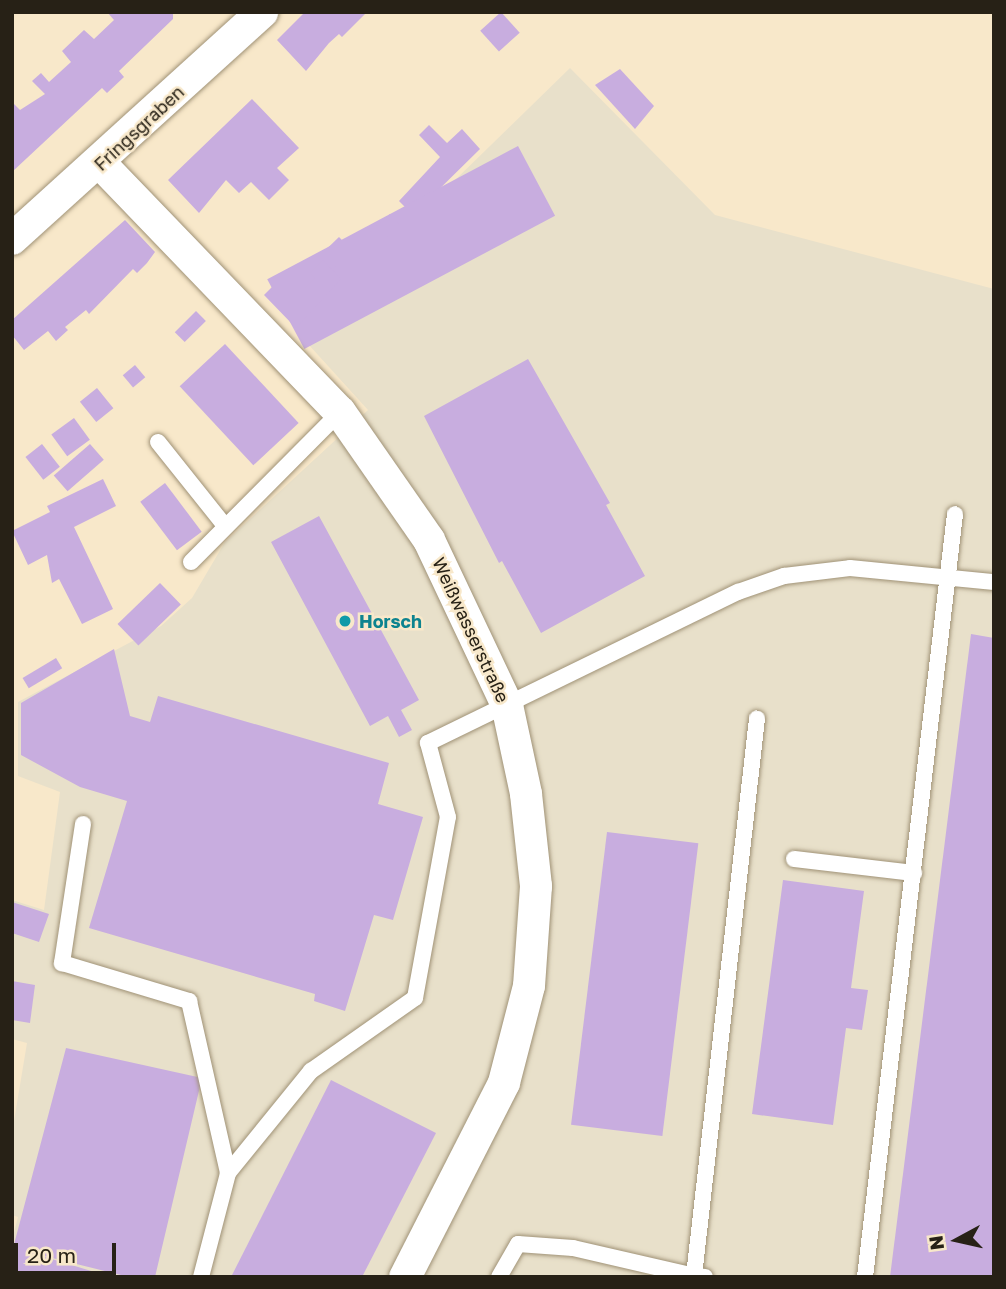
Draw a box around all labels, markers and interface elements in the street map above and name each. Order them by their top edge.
street label: Fringsgraben [90,81,188,175]
street label: Weißwasserstraße [428,554,514,706]
place label: Horsch [359,610,422,632]
marker: Horsch [337,613,353,629]
north arrow [922,1205,992,1275]
scale bar [18,1230,119,1274]
text: N [923,1234,948,1252]
text: 20 m [27,1242,76,1268]

